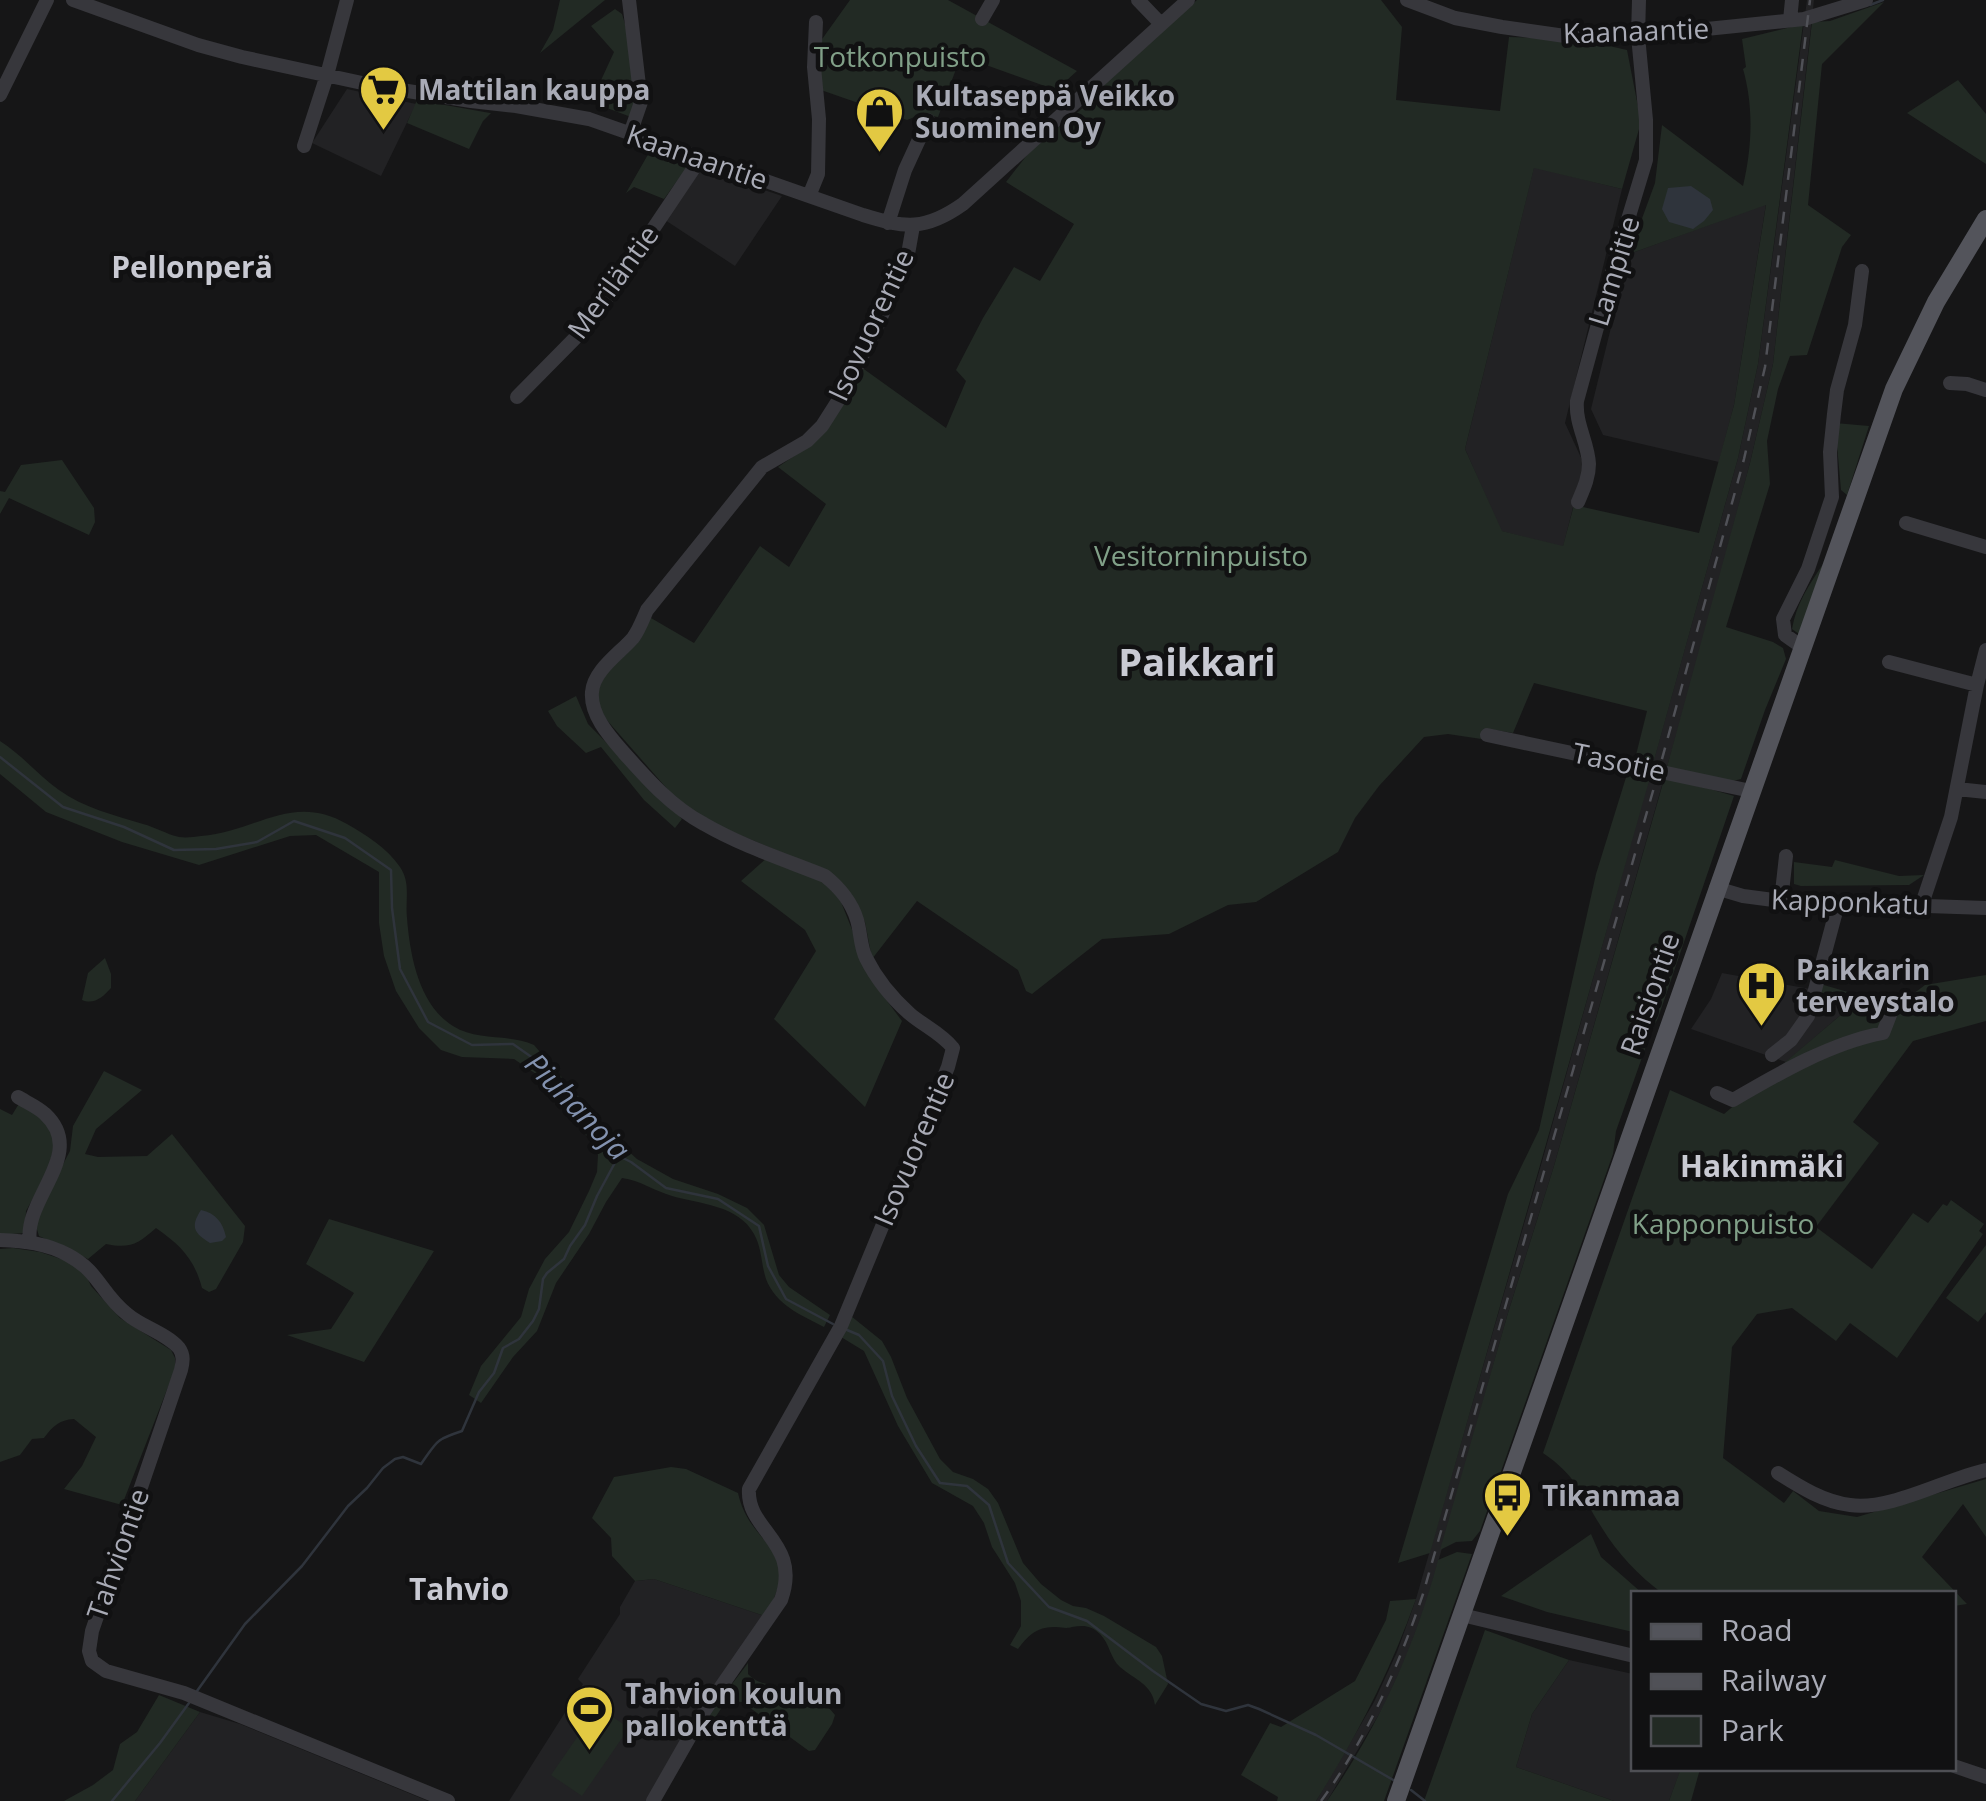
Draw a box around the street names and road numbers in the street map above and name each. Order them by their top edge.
street label: Kaanaantie [1562,8,1710,52]
street label: Kaanaantie [622,114,773,198]
street label: Lampitie [1578,211,1648,330]
street label: Meriläntie [558,217,666,346]
street label: Isovuorentie [818,243,922,407]
street label: Tasotie [1569,733,1669,789]
street label: Kapponkatu [1770,879,1930,923]
street label: Raisiontie [1610,927,1688,1060]
street label: Isovuorentie [864,1066,962,1231]
street label: Tahviontie [77,1483,157,1624]

